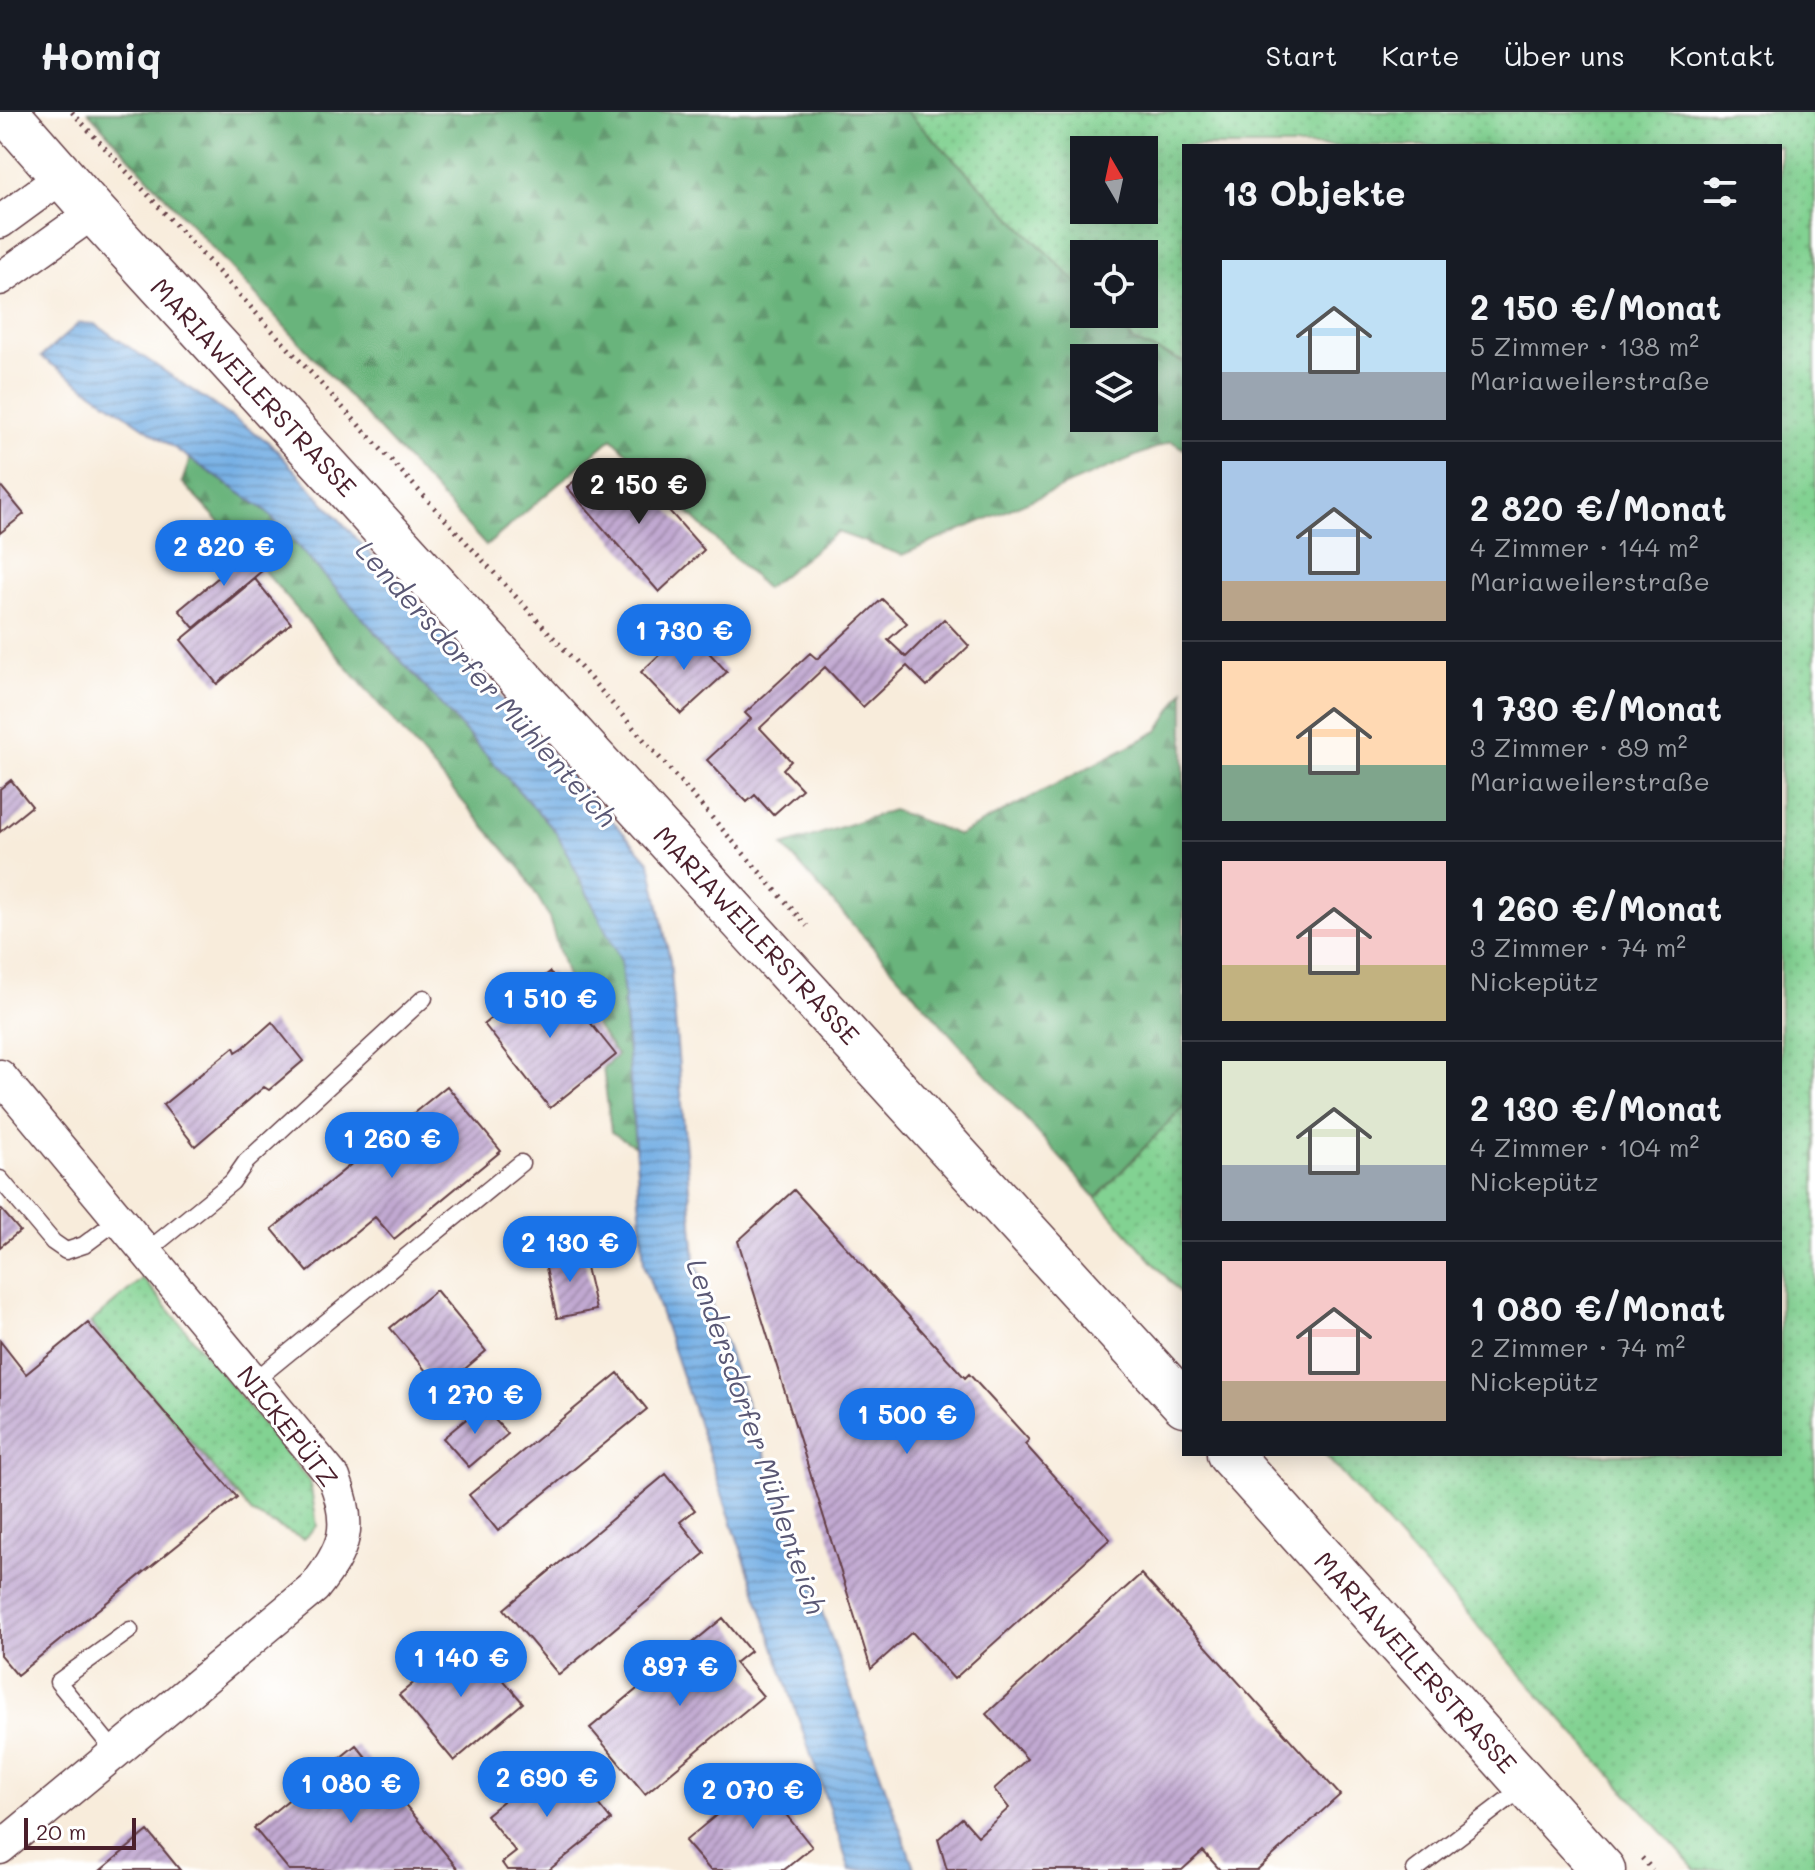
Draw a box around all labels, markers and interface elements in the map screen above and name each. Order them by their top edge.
text: Homiq [40,30,161,80]
text: Start [1266,37,1337,73]
text: Karte [1381,37,1460,73]
text: Über uns [1504,37,1625,73]
text: Kontakt [1669,37,1775,73]
north arrow [1070,136,1158,224]
map controls [1070,136,1158,432]
text: 13 Objekte [1222,170,1406,215]
icon: filters [1698,170,1742,214]
button: locate [1070,240,1158,328]
street label: MARIAWEILERSTRASSE [144,270,364,504]
text: 2 150 €/Monat [1470,284,1721,329]
icon: home [1286,292,1382,388]
text: 5 Zimmer · 138 m² [1470,329,1699,363]
button: layers [1070,344,1158,432]
text: Mariaweilerstraße [1470,363,1710,397]
pin: 2 150 € [565,458,713,526]
text: 2 150 € [590,467,688,501]
text: 2 820 €/Monat [1470,485,1727,530]
icon: home [1286,493,1382,589]
pin: 2 820 € [150,520,298,588]
text: 2 820 € [173,529,275,563]
text: 4 Zimmer · 144 m² [1470,530,1699,564]
water label: Lendersdorfer Mühlenteich [349,532,625,834]
text: Mariaweilerstraße [1470,564,1710,598]
pin: 1 730 € [610,604,758,672]
text: 1 730 € [635,613,733,647]
text: 1 730 €/Monat [1470,685,1722,730]
icon: home [1286,693,1382,789]
text: 3 Zimmer · 89 m² [1470,730,1688,764]
text: Mariaweilerstraße [1470,764,1710,798]
street label: MARIAWEILERSTRASSE [647,818,867,1052]
text: 1 260 €/Monat [1470,885,1722,930]
icon: home [1286,893,1382,989]
text: 3 Zimmer · 74 m² [1470,930,1686,964]
text: Nickepütz [1470,964,1599,998]
pin: 1 510 € [476,972,624,1040]
text: 1 510 € [503,981,597,1015]
text: 2 130 €/Monat [1470,1085,1722,1130]
icon: home [1286,1093,1382,1189]
pin: 1 260 € [318,1112,466,1180]
text: 1 260 € [343,1121,441,1155]
text: 4 Zimmer · 104 m² [1470,1130,1699,1164]
text: Nickepütz [1470,1164,1599,1198]
pin: 2 130 € [496,1216,644,1284]
text: 2 130 € [521,1225,619,1259]
water label: Lendersdorfer Mühlenteich [679,1253,835,1619]
text: 1 080 €/Monat [1470,1285,1725,1330]
icon: home [1286,1293,1382,1389]
text: 2 Zimmer · 74 m² [1470,1330,1685,1364]
street label: NICKEPÜTZ [230,1358,346,1494]
text: Nickepütz [1470,1364,1599,1398]
pin: 1 270 € [401,1368,549,1436]
text: 1 270 € [426,1377,524,1411]
pin: 1 500 € [833,1388,981,1456]
text: 1 500 € [857,1397,957,1431]
street label: MARIAWEILERSTRASSE [1307,1544,1525,1780]
pin: 1 140 € [387,1631,535,1699]
text: 1 140 € [413,1640,509,1674]
pin: 897 € [624,1640,736,1708]
text: 897 € [642,1649,718,1683]
pin: 2 690 € [473,1751,621,1819]
pin: 1 080 € [277,1757,425,1825]
text: 2 690 € [496,1760,598,1794]
pin: 2 070 € [679,1763,827,1831]
text: 1 080 € [301,1766,401,1800]
text: 2 070 € [702,1772,804,1806]
scale bar [24,1814,136,1850]
text: 20 m [36,1817,86,1846]

